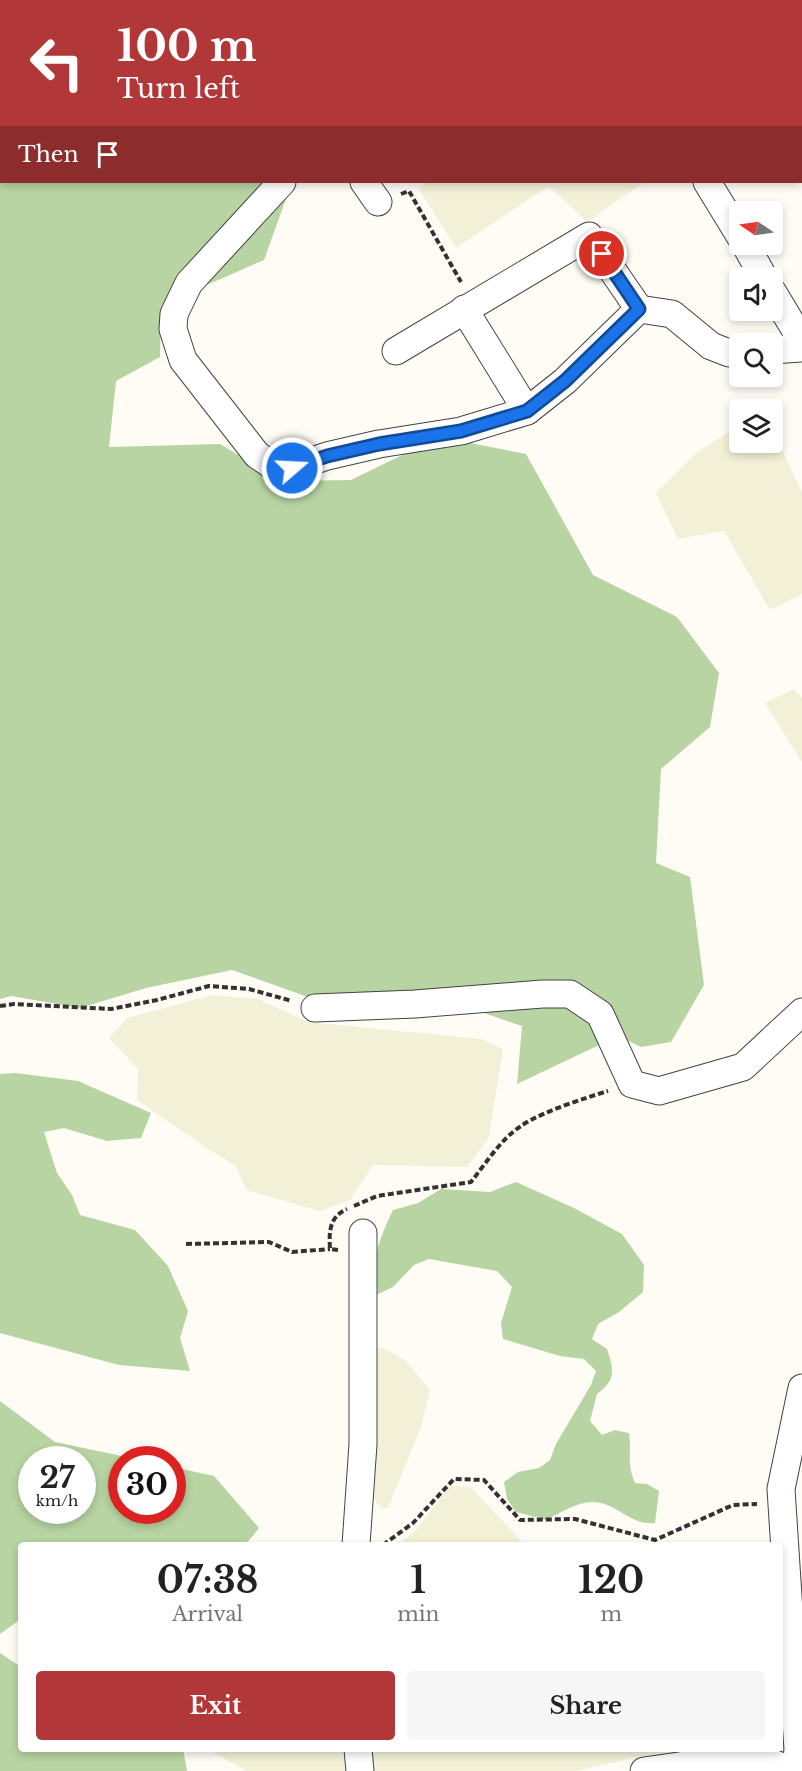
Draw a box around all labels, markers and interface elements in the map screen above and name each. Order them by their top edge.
text: 100 m [117,20,256,72]
icon: left [18,24,96,102]
text: Turn left [117,72,240,105]
icon: arrive [91,138,124,171]
text: Then [18,141,79,168]
north arrow [729,201,783,255]
map controls [729,201,783,453]
pin [576,228,627,279]
icon: arrive [585,237,618,270]
button: sound [729,267,783,321]
button: search [729,333,783,387]
button: layers [729,399,783,453]
position arrow [260,436,324,500]
speed limit sign: 30 [108,1446,186,1524]
text: 27 [39,1459,75,1496]
text: km/h [36,1491,78,1510]
text: 07:38 [157,1558,258,1603]
text: 1 [410,1558,426,1603]
text: 120 [578,1558,644,1603]
text: Arrival [172,1602,243,1626]
text: min [397,1602,439,1626]
text: m [600,1602,622,1626]
button: Exit [36,1671,395,1740]
button: Share [407,1671,765,1740]

